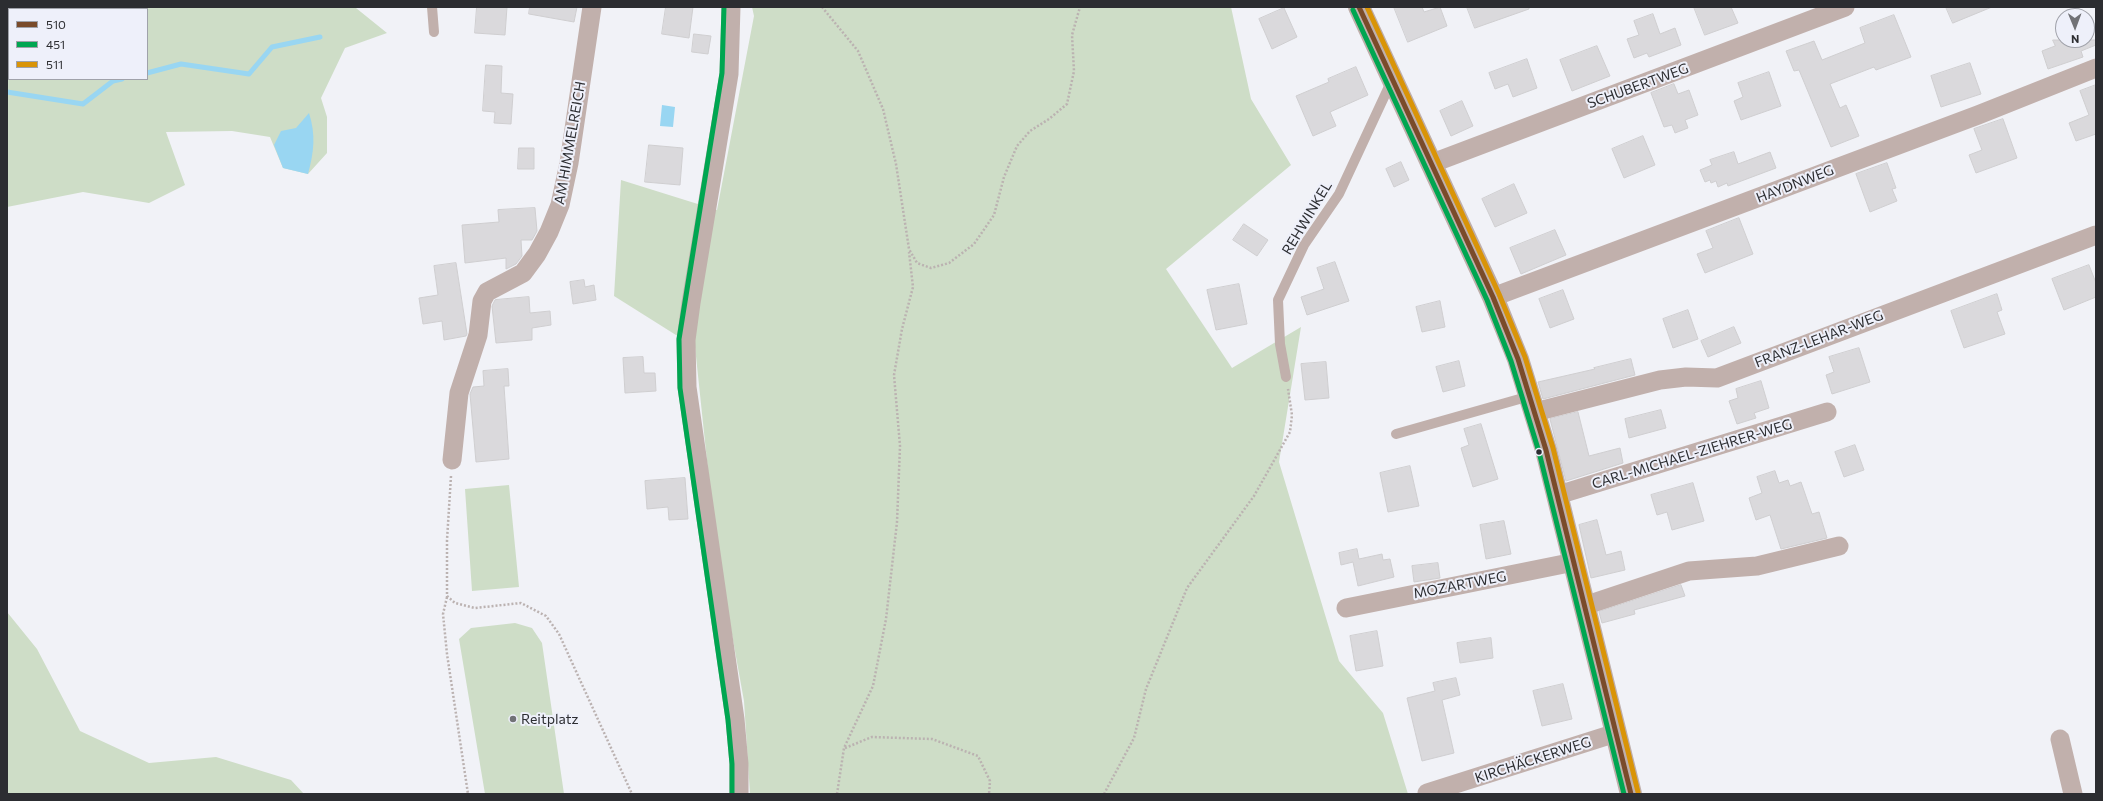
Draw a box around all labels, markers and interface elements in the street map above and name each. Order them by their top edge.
legend [8,8,148,80]
north arrow [2055,8,2095,48]
text: 510 [46,17,66,31]
text: N [2071,33,2079,46]
text: 451 [46,37,65,51]
text: 511 [46,57,63,71]
street label: SCHUBERTWEG [1585,60,1691,112]
street label: AM HIMMELREICH [551,80,589,206]
street label: HAYDNWEG [1754,162,1836,206]
street label: REHWINKEL [1279,178,1335,258]
street label: FRANZ-LEHAR-WEG [1752,307,1886,371]
street label: CARL-MICHAEL-ZIEHRER-WEG [1590,415,1794,493]
unlabelled marker [1534,447,1544,457]
street label: MOZARTWEG [1412,568,1508,602]
place label: Reitplatz [521,711,579,727]
marker: Reitplatz [508,714,518,724]
street label: KIRCHÄCKERWEG [1473,733,1593,787]

